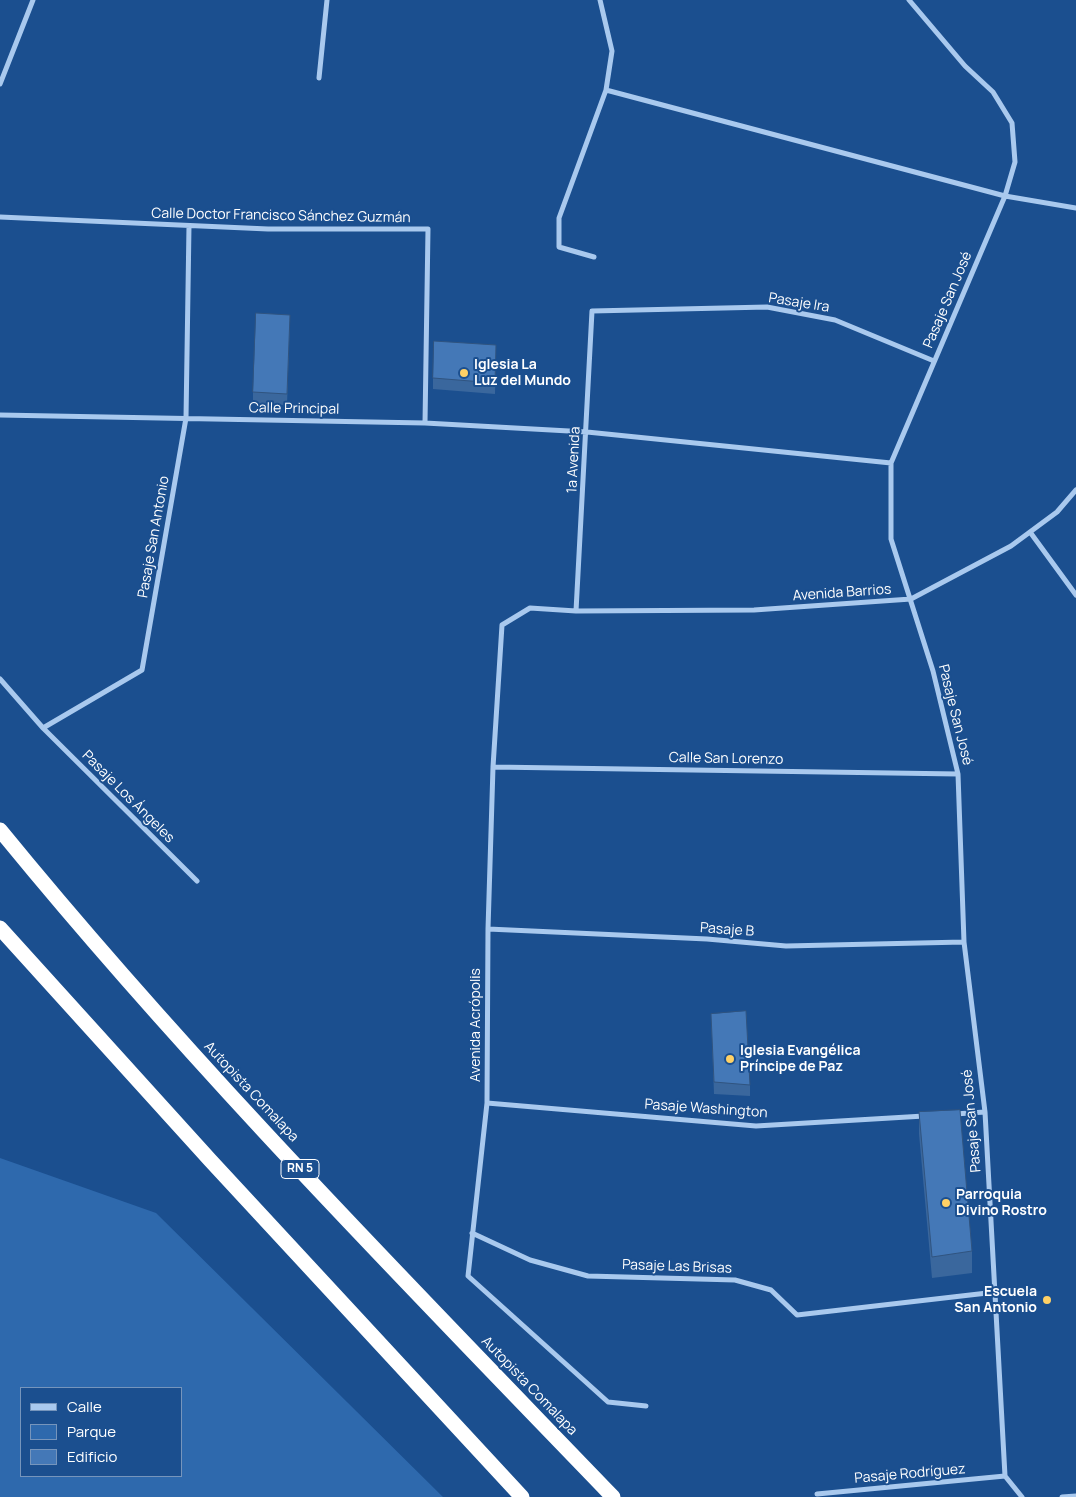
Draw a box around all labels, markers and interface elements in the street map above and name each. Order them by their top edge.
street label: Calle Doctor Francisco Sánchez Guzmán [151,205,411,227]
street label: Pasaje San José [920,249,976,351]
street label: Pasaje Ira [767,290,831,316]
place label: Iglesia La Luz del Mundo [474,357,571,390]
marker: Iglesia La Luz del Mundo [458,367,470,379]
street label: Calle Principal [249,400,339,418]
street label: 1a Avenida [564,426,584,494]
street label: Pasaje San Antonio [135,475,173,599]
street label: Avenida Barrios [792,581,892,605]
street label: Pasaje San José [934,663,976,767]
street label: Pasaje Los Ángeles [78,747,178,847]
street label: Calle San Lorenzo [669,750,783,768]
street label: Pasaje B [699,920,755,940]
street label: Avenida Acrópolis [468,968,484,1082]
street label: Autopista Comalapa [200,1038,302,1146]
place label: Iglesia Evangélica Príncipe de Paz [740,1043,861,1076]
marker: Iglesia Evangélica Príncipe de Paz [724,1053,736,1065]
street label: Pasaje San José [959,1069,985,1173]
street label: Pasaje Washington [644,1096,768,1122]
road number: RN 5 [281,1160,319,1178]
place label: Parroquia Divino Rostro [956,1187,1047,1220]
marker: Parroquia Divino Rostro [940,1197,952,1209]
street label: Pasaje Las Brisas [622,1257,732,1277]
place label: Escuela San Antonio [954,1284,1037,1316]
marker: Escuela San Antonio [1041,1294,1053,1306]
street label: Autopista Comalapa [477,1333,581,1439]
legend [20,1387,182,1477]
text: Calle [67,1396,102,1417]
text: Parque [67,1421,116,1442]
text: Edificio [67,1446,117,1467]
street label: Pasaje Rodríguez [854,1461,966,1487]

